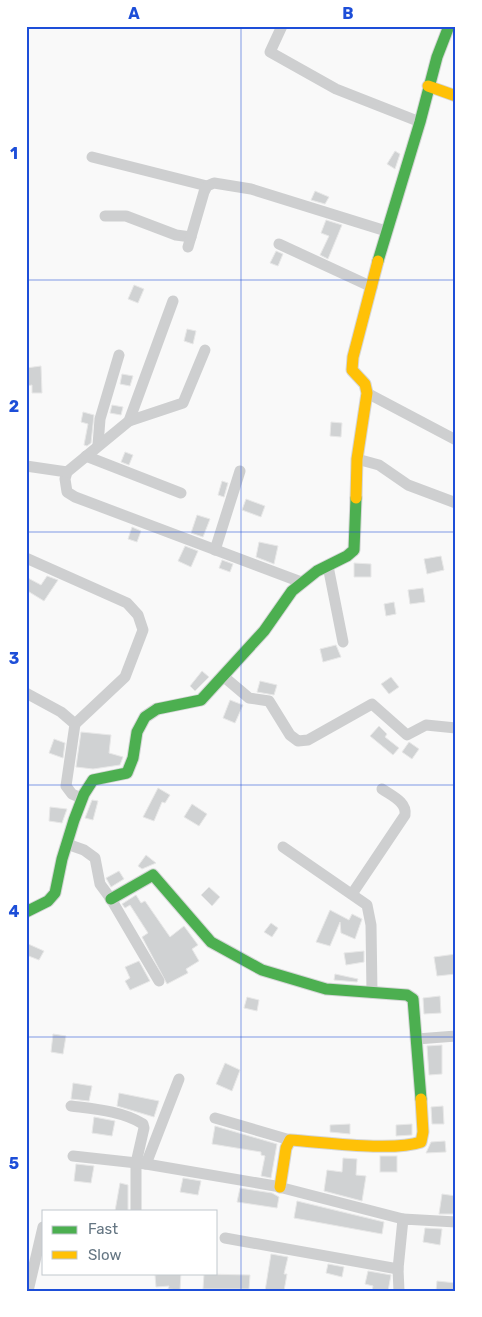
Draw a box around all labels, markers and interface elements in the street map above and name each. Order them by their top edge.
text: A [128,4,140,23]
text: B [342,4,354,23]
text: 1 [10,144,18,163]
text: 2 [9,397,19,416]
text: 3 [9,649,19,668]
text: 4 [9,902,20,921]
text: 5 [9,1154,19,1173]
legend [42,1210,218,1274]
text: Fast [88,1220,118,1238]
text: Slow [88,1246,121,1264]

